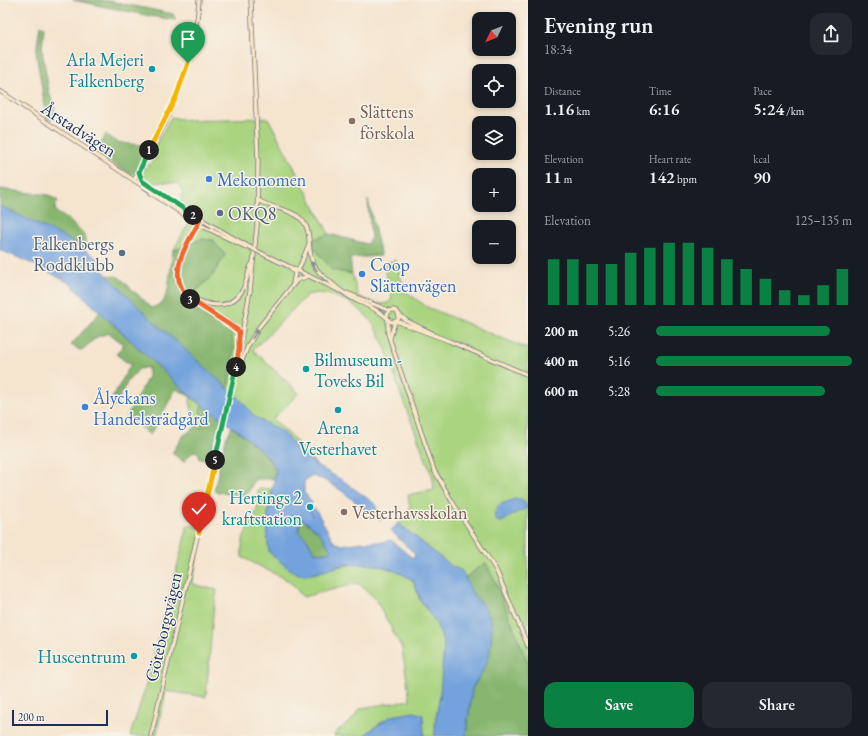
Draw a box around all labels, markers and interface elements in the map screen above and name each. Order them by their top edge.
text: Evening run [544,11,653,40]
north arrow [472,12,516,56]
map controls [472,12,516,264]
button: share [810,13,852,55]
pin [171,22,205,63]
icon: arrive [177,28,199,50]
text: 18:34 [544,41,572,58]
place label: Arla Mejeri Falkenberg [65,48,145,92]
marker: Arla Mejeri Falkenberg [147,64,157,74]
button: locate [472,64,516,108]
text: Distance [544,84,581,98]
text: Time [649,84,672,98]
text: Pace [753,84,772,98]
street label: Årstadvägen [36,96,121,162]
text: 1.16 [544,98,574,120]
text: 6:16 [649,98,679,120]
text: 5:24 [753,98,784,120]
place label: Slättens förskola [360,100,415,144]
text: km [574,104,590,118]
text: /km [784,104,804,118]
marker: Slättens förskola [347,116,357,126]
button: layers [472,116,516,160]
pin: 1 [139,140,159,160]
text: 1 [146,143,152,157]
text: Elevation [544,152,584,166]
text: Heart rate [649,152,691,166]
text: kcal [753,152,770,166]
text: 11 [544,166,561,188]
text: 142 [649,166,675,188]
text: 90 [753,166,771,188]
place label: Mekonomen [217,168,307,191]
button: + [472,168,516,212]
text: m [561,172,572,186]
text: bpm [675,172,697,186]
marker: Mekonomen [204,174,214,184]
place label: OKQ8 [228,202,276,225]
pin: 2 [183,205,203,225]
text: 2 [190,208,196,222]
marker: OKQ8 [215,208,225,218]
text: Elevation [544,212,591,229]
text: 125–135 m [795,212,852,229]
button: − [472,220,516,264]
place label: Falkenbergs Roddklubb [33,232,114,276]
marker: Falkenbergs Roddklubb [117,248,127,258]
place label: Coop Slättenvägen [370,253,457,297]
one-way arrow [310,260,319,271]
marker: Coop Slättenvägen [357,269,367,279]
pin: 3 [180,289,200,309]
text: 3 [187,292,193,306]
text: 200 m [544,323,578,340]
text: 5:26 [608,323,630,340]
one-way arrow [251,329,259,339]
place label: Bilmuseum - Toveks Bil [314,348,402,392]
text: 400 m [544,353,578,370]
text: 5:16 [608,353,630,370]
pin: 4 [226,357,246,377]
text: 4 [233,360,239,374]
marker: Bilmuseum - Toveks Bil [301,364,311,374]
text: 600 m [544,383,578,400]
text: 5:28 [608,383,630,400]
place label: Ålyckans Handelsträdgård [92,386,210,430]
marker: Ålyckans Handelsträdgård [80,402,90,412]
marker: Arena Vesterhavet [333,405,343,415]
place label: Arena Vesterhavet [299,416,377,460]
pin: 5 [205,450,225,470]
text: 5 [212,453,218,467]
place label: Hertings 2 kraftstation [222,486,302,530]
pin [182,492,216,533]
icon: check [188,498,210,520]
place label: Vesterhavsskolan [352,501,468,524]
marker: Hertings 2 kraftstation [305,502,315,512]
marker: Vesterhavsskolan [339,507,349,517]
street label: Göteborgsvägen [139,570,187,684]
place label: Huscentrum [37,645,126,668]
marker: Huscentrum [129,651,139,661]
button: Save [544,682,694,728]
button: Share [702,682,852,728]
scale bar [12,708,108,727]
text: 200 m [18,710,45,724]

